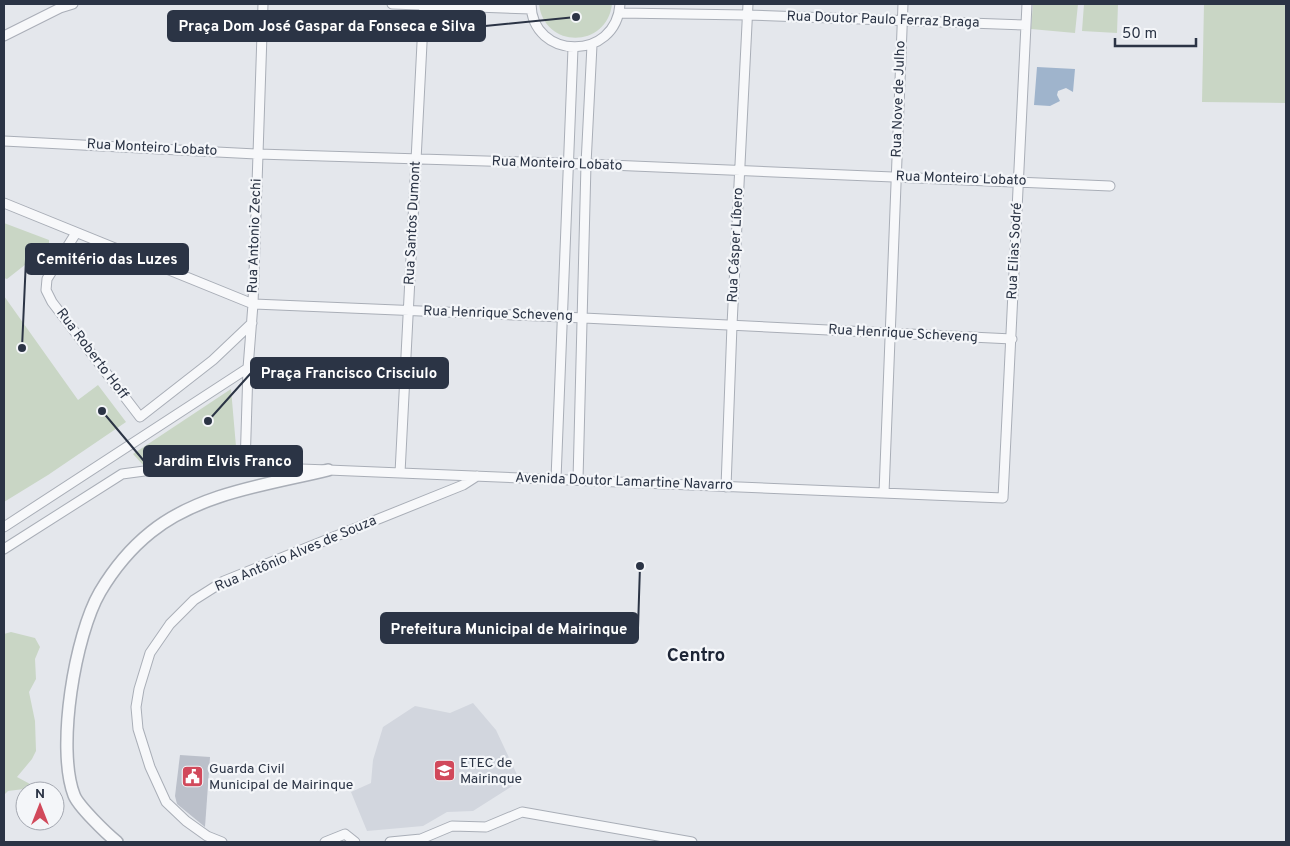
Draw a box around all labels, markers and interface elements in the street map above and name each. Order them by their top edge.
street label: Rua Doutor Paulo Ferraz Braga [786,8,980,32]
callout: Praça Dom José Gaspar da Fonseca e Silva [168,11,485,41]
scale bar [1115,15,1196,47]
text: Praça Dom José Gaspar da Fonseca e Silva [179,18,475,37]
text: 50 m [1122,25,1157,44]
street label: Rua Nove de Julho [888,40,910,158]
street label: Rua Monteiro Lobato [86,136,218,160]
street label: Rua Monteiro Lobato [491,153,623,175]
street label: Rua Santos Dumont [401,160,425,286]
street label: Rua Monteiro Lobato [895,168,1027,190]
street label: Rua Antonio Zechi [245,178,265,294]
street label: Rua Cásper Líbero [724,187,748,303]
street label: Rua Elias Sodré [1004,202,1026,300]
callout: Cemitério das Luzes [26,244,188,274]
text: Cemitério das Luzes [36,251,178,270]
street label: Rua Henrique Scheveng [423,303,573,325]
street label: Rua Roberto Hoff [52,305,132,403]
street label: Rua Henrique Scheveng [828,322,978,346]
callout: Praça Francisco Crisciulo [251,358,448,388]
text: Praça Francisco Crisciulo [261,365,437,384]
callout: Jardim Elvis Franco [144,446,302,476]
text: Jardim Elvis Franco [154,453,292,472]
street label: Avenida Doutor Lamartine Navarro [515,470,733,494]
street label: Rua Antônio Alves de Souza [213,512,379,596]
callout: Prefeitura Municipal de Mairinque [381,613,638,643]
text: Prefeitura Municipal de Mairinque [391,621,627,640]
district label: Centro [667,644,725,668]
place label: ETEC de Mairinque [460,755,522,788]
school or university icon: ETEC de Mairinque [432,759,456,783]
place label: Guarda Civil Municipal de Mairinque [209,761,353,794]
public building icon: Guarda Civil Municipal de Mairinque [181,765,205,789]
north arrow [15,781,65,831]
text: N [35,786,45,803]

